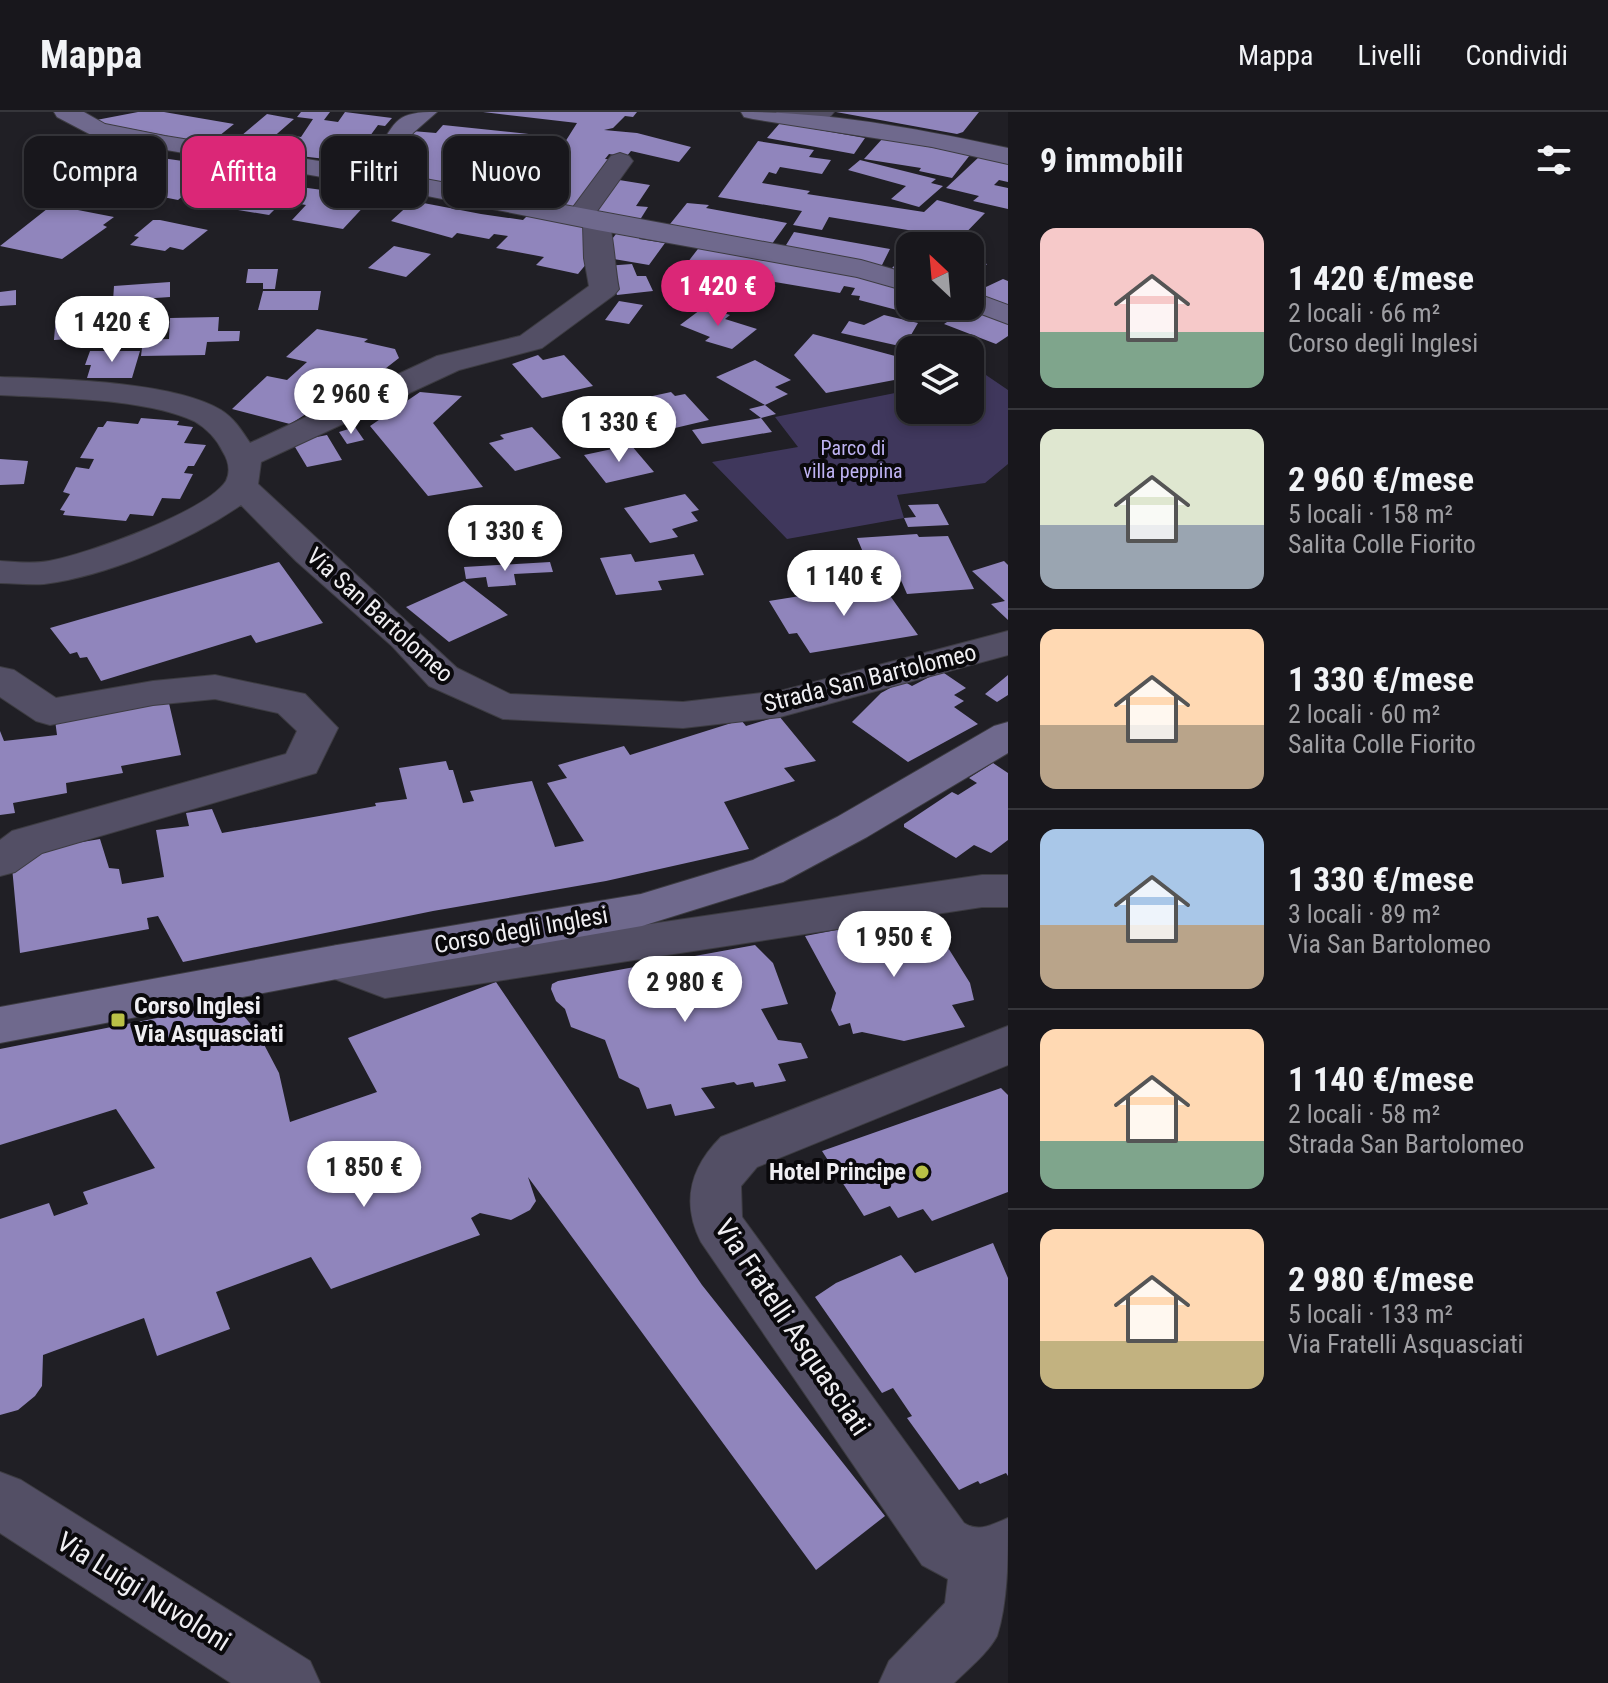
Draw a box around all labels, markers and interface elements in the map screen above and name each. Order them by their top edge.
text: Mappa [40,33,142,77]
text: Mappa [1238,39,1314,72]
text: Livelli [1358,39,1421,72]
text: Condividi [1465,39,1568,72]
chip: Compra [24,136,166,208]
chip: Affitta [182,136,305,208]
chip: Filtri [321,136,427,208]
chip: Nuovo [443,136,569,208]
icon: filters [1532,138,1576,182]
text: 9 immobili [1040,140,1183,180]
north arrow [896,232,984,320]
map controls [896,232,984,424]
text: 1 420 €/mese [1288,258,1474,298]
pin: 1 420 € [644,260,792,328]
icon: home [1104,260,1200,356]
text: 1 420 € [679,271,757,301]
pin: 1 420 € [38,296,186,364]
text: 2 locali · 66 m² [1288,298,1440,328]
text: 1 420 € [73,307,151,337]
text: Corso degli Inglesi [1288,328,1478,358]
button: layers [896,336,984,424]
pin: 2 960 € [277,368,425,436]
text: 2 960 € [312,379,390,409]
pin: 1 330 € [545,396,693,464]
text: 1 330 € [580,407,658,437]
park label: Parco di villa peppina [803,436,903,483]
text: 2 960 €/mese [1288,459,1474,499]
icon: home [1104,461,1200,557]
text: 5 locali · 158 m² [1288,499,1453,529]
pin: 1 330 € [431,505,579,573]
text: 1 330 € [466,516,544,546]
text: Salita Colle Fiorito [1288,529,1476,559]
street label: Via San Bartolomeo [301,542,459,688]
pin: 1 140 € [770,550,918,618]
text: 1 140 € [805,561,883,591]
street label: Strada San Bartolomeo [761,638,979,718]
text: 1 330 €/mese [1288,659,1474,699]
icon: home [1104,661,1200,757]
text: 2 locali · 60 m² [1288,699,1440,729]
text: Salita Colle Fiorito [1288,729,1476,759]
text: 1 330 €/mese [1288,859,1474,899]
icon: home [1104,861,1200,957]
text: 3 locali · 89 m² [1288,899,1440,929]
street label: Corso degli Inglesi [432,901,610,959]
pin: 1 950 € [820,911,968,979]
text: 1 950 € [855,922,933,952]
text: Via San Bartolomeo [1288,929,1491,959]
pin: 2 980 € [611,956,759,1024]
text: 2 980 € [646,967,724,997]
place label: Corso Inglesi Via Asquasciati [134,992,284,1048]
marker: Corso Inglesi Via Asquasciati [109,1011,127,1029]
text: 1 140 €/mese [1288,1059,1474,1099]
icon: home [1104,1061,1200,1157]
text: 2 locali · 58 m² [1288,1099,1440,1129]
text: Strada San Bartolomeo [1288,1129,1524,1159]
pin: 1 850 € [290,1141,438,1209]
text: 1 850 € [325,1152,403,1182]
place label: Hotel Principe [769,1158,906,1186]
marker: Hotel Principe [913,1163,931,1181]
street label: Via Fratelli Asquasciati [708,1213,877,1442]
text: 2 980 €/mese [1288,1259,1474,1299]
icon: home [1104,1261,1200,1357]
text: 5 locali · 133 m² [1288,1299,1453,1329]
text: Via Fratelli Asquasciati [1288,1329,1524,1359]
street label: Via Luigi Nuvoloni [51,1525,237,1658]

